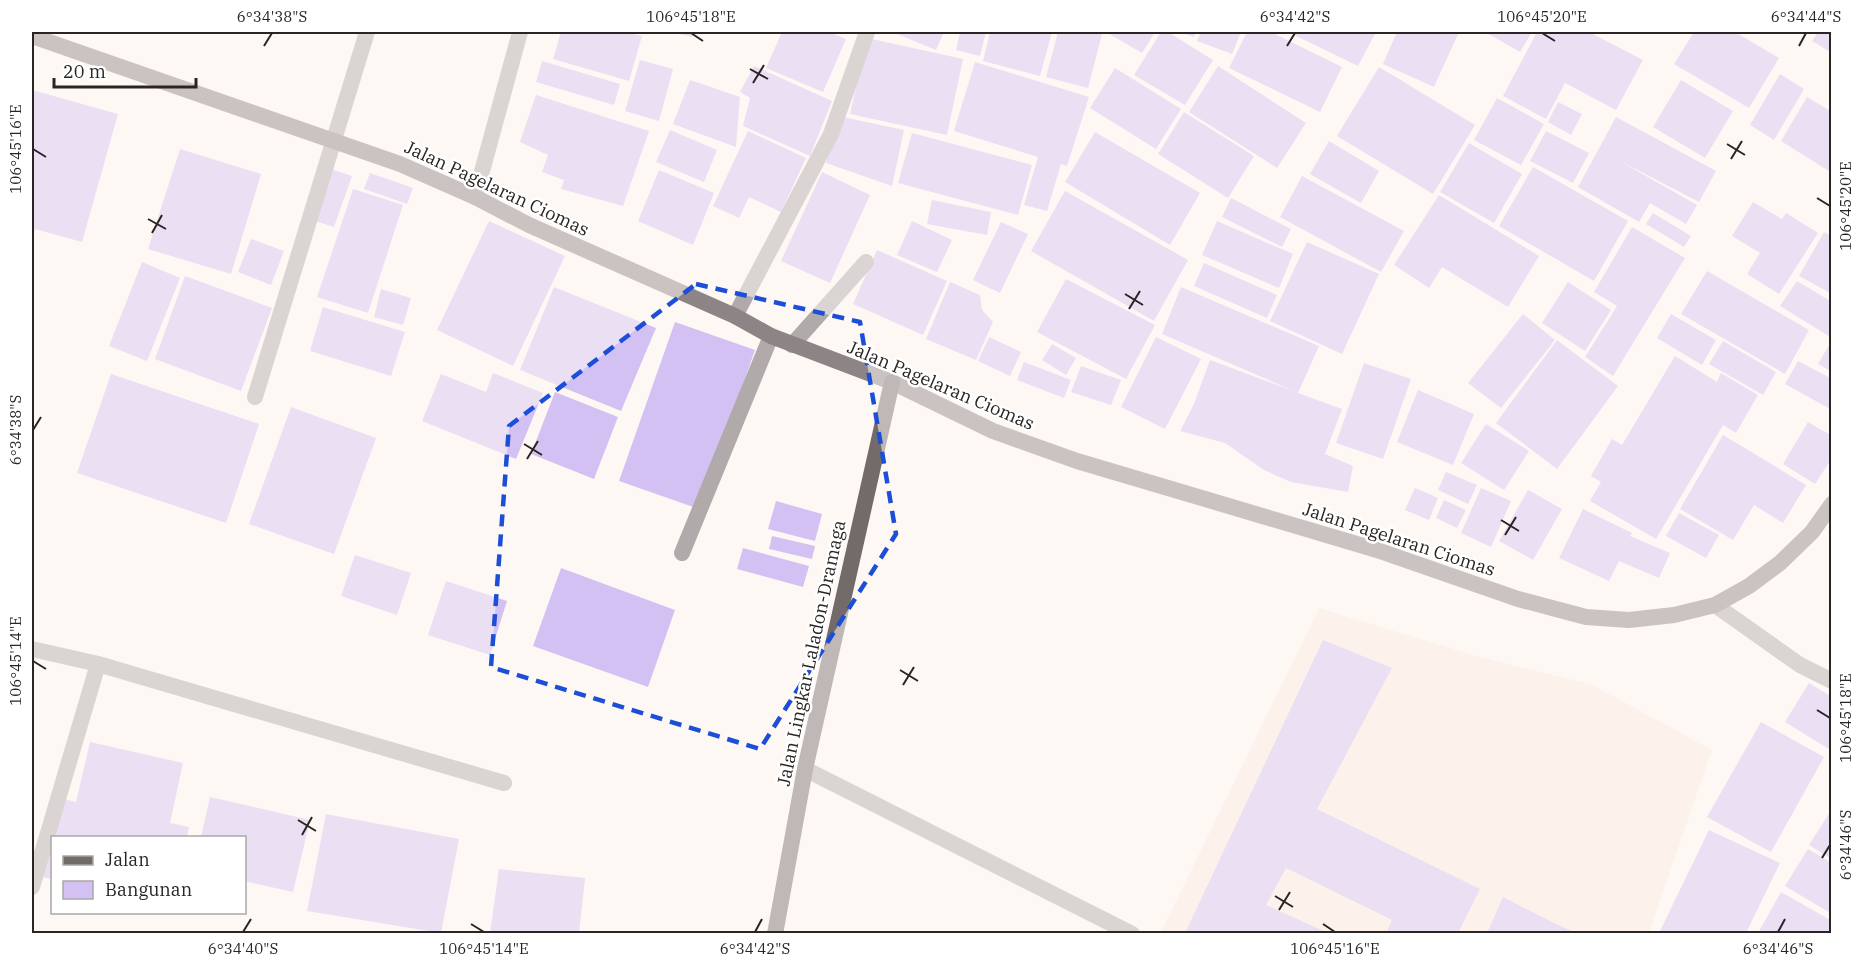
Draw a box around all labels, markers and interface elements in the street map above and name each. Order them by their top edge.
text: 6°34'38"S [237,7,307,26]
text: 106°45'18"E [646,7,736,26]
text: 6°34'42"S [1260,7,1330,26]
text: 106°45'20"E [1497,7,1587,26]
text: 6°34'44"S [1771,7,1841,26]
scale bar [54,51,196,89]
text: 20 m [63,60,106,83]
text: 106°45'16"E [6,104,25,194]
street label: Jalan Pagelaran Ciomas [401,135,593,241]
text: 106°45'20"E [1836,161,1855,251]
street label: Jalan Pagelaran Ciomas [844,335,1038,435]
text: 6°34'38"S [6,395,25,465]
street label: Jalan Pagelaran Ciomas [1300,497,1498,581]
street label: Jalan Lingkar Laladon-Dramaga [772,518,850,788]
text: 106°45'14"E [6,616,25,706]
text: 106°45'18"E [1836,673,1855,763]
text: 6°34'46"S [1836,810,1855,880]
legend [51,836,246,914]
text: Jalan [105,848,150,871]
text: Bangunan [105,878,192,901]
text: 6°34'40"S [208,939,278,958]
text: 106°45'14"E [439,939,529,958]
text: 6°34'42"S [720,939,790,958]
text: 106°45'16"E [1290,939,1380,958]
text: 6°34'46"S [1743,939,1813,958]

